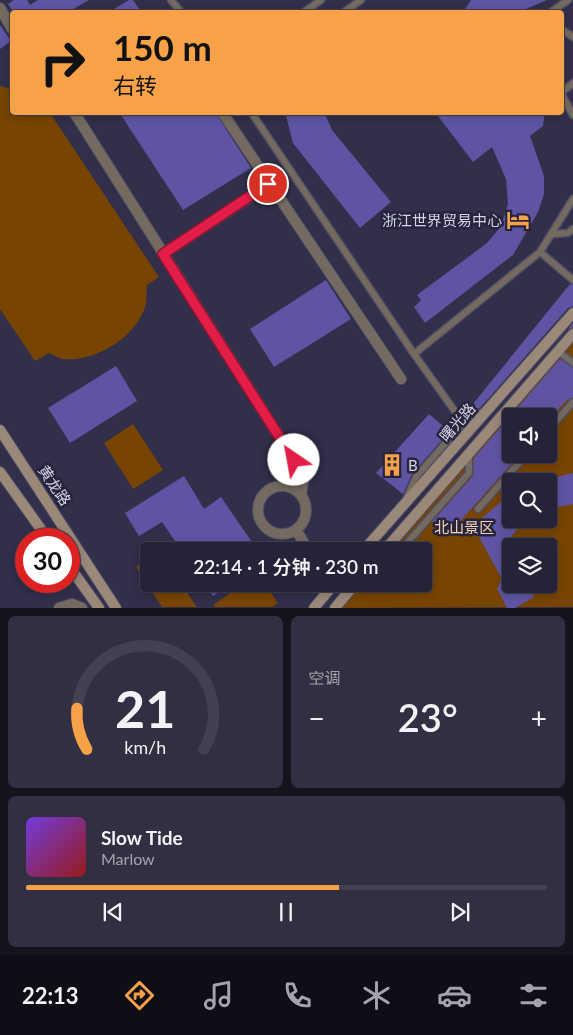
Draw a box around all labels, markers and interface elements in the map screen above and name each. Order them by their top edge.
text: 150 m [113,26,212,68]
icon: right [30,30,95,95]
text: 右转 [113,72,157,99]
pin [247,163,289,205]
icon: arrive [254,170,282,198]
hotel icon: 浙江世界贸易中心 [505,207,531,233]
place label: 浙江世界贸易中心 [382,211,502,229]
street label: 曙光路 [435,399,479,445]
map controls [502,408,557,593]
button: sound [502,408,557,463]
position arrow [267,433,319,485]
building icon: B [379,452,405,478]
place label: B [408,456,418,474]
street label: 黄龙路 [35,461,75,509]
button: search [502,473,557,528]
park label: 北山景区 [434,518,494,536]
speed limit sign: 30 [15,528,80,593]
button: layers [502,538,557,593]
text: 22:14 · 1 分钟 · 230 m [193,555,379,578]
text: 空调 [309,668,341,687]
text: 21 [115,677,175,739]
text: 23° [398,694,458,740]
text: − [309,701,325,735]
text: + [531,701,547,735]
text: km/h [124,736,166,758]
text: Slow Tide [101,826,183,849]
text: Marlow [101,849,155,868]
icon: previous [99,898,127,926]
icon: pause [272,898,300,926]
icon: next [446,898,474,926]
icon: directions [122,978,157,1013]
icon: music [201,978,236,1013]
icon: phone [280,978,315,1013]
icon: climate [359,978,394,1013]
icon: car [437,978,472,1013]
icon: filters [516,978,551,1013]
text: 22:13 [22,982,79,1009]

